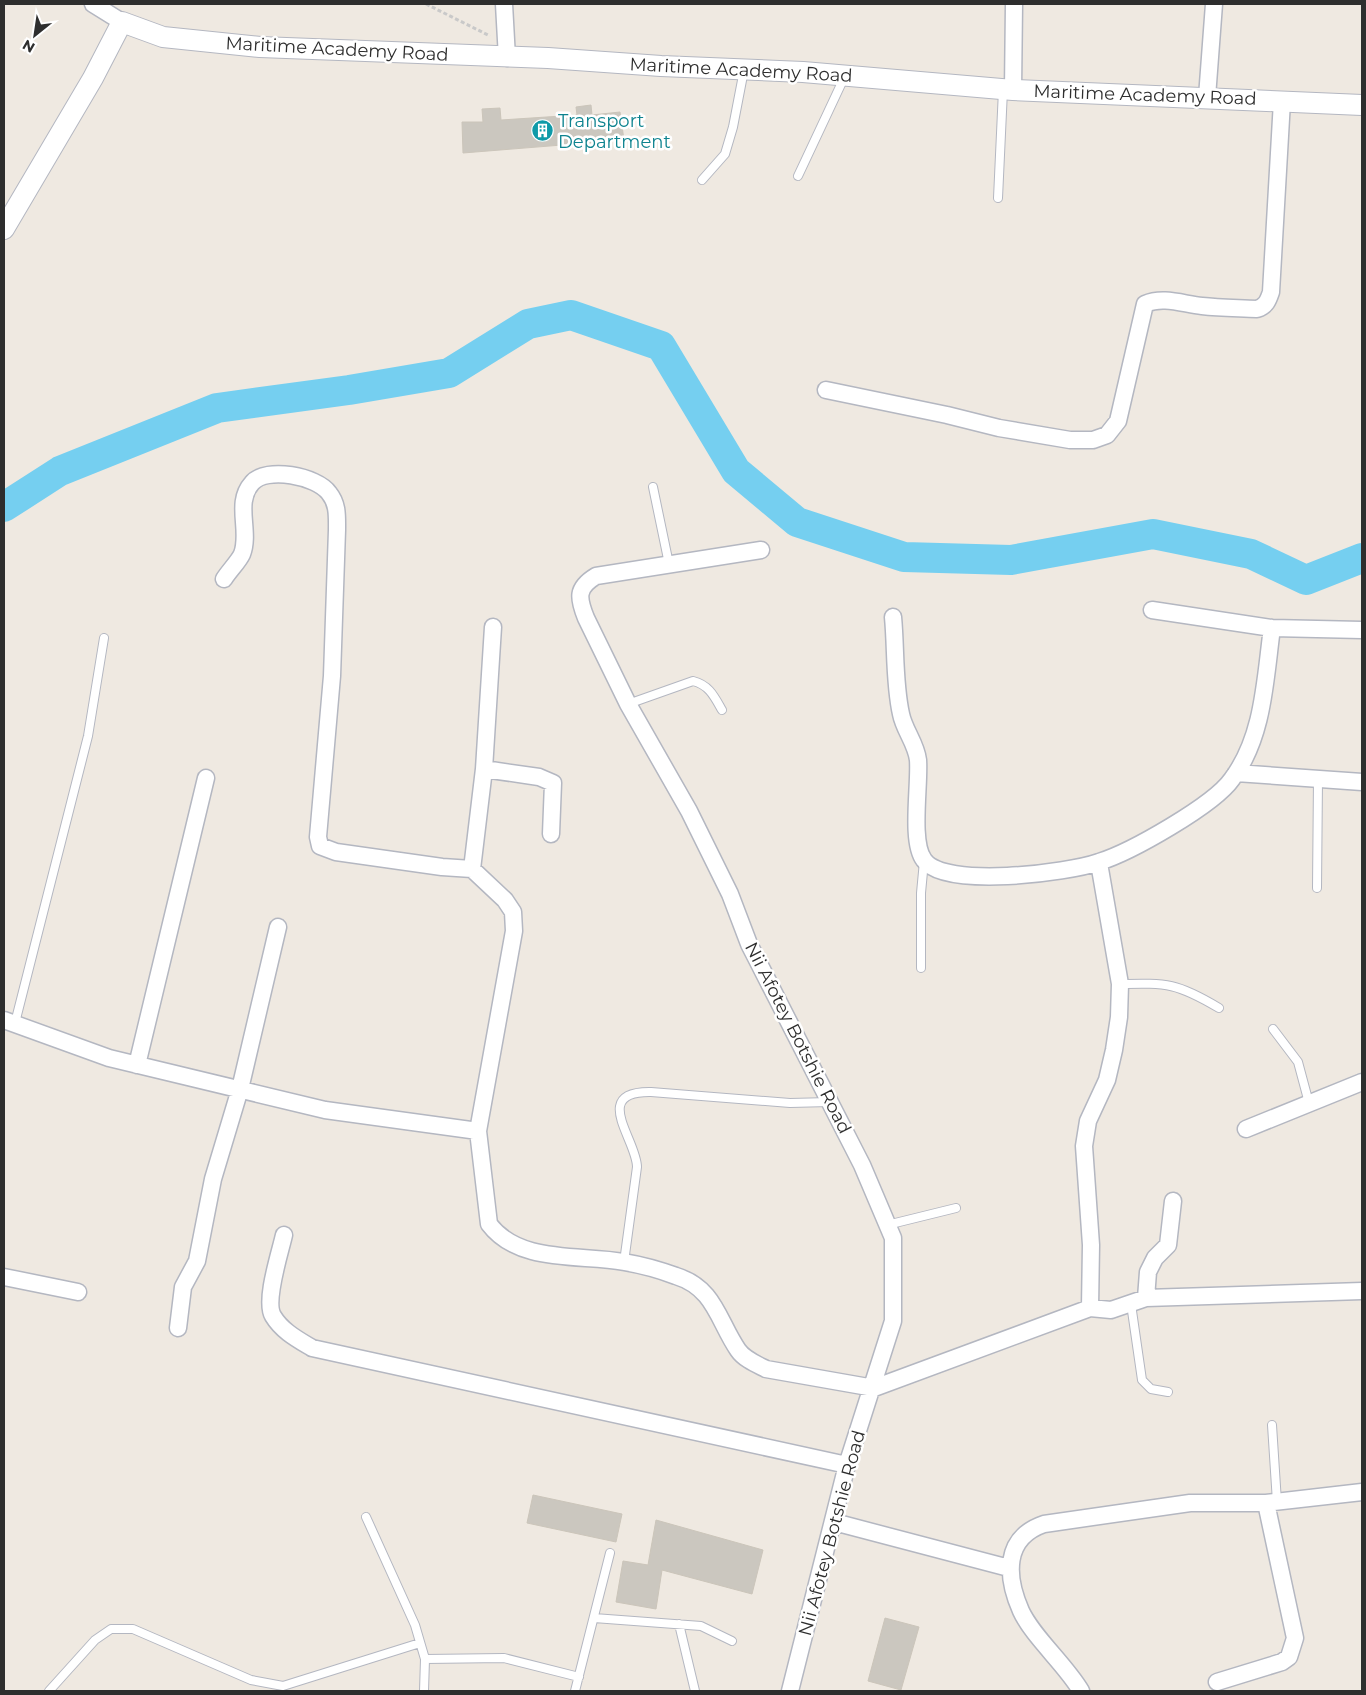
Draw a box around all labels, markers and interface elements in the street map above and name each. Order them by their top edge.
north arrow [10,10,60,60]
street label: Maritime Academy Road [225,32,449,66]
text: N [19,36,38,57]
street label: Maritime Academy Road [629,53,853,87]
street label: Maritime Academy Road [1033,80,1257,110]
place label: Transport Department [558,110,671,153]
building icon: Transport Department [530,119,554,143]
street label: Nii Afotey Botshie Road [740,939,856,1137]
street label: Nii Afotey Botshie Road [794,1428,870,1638]

